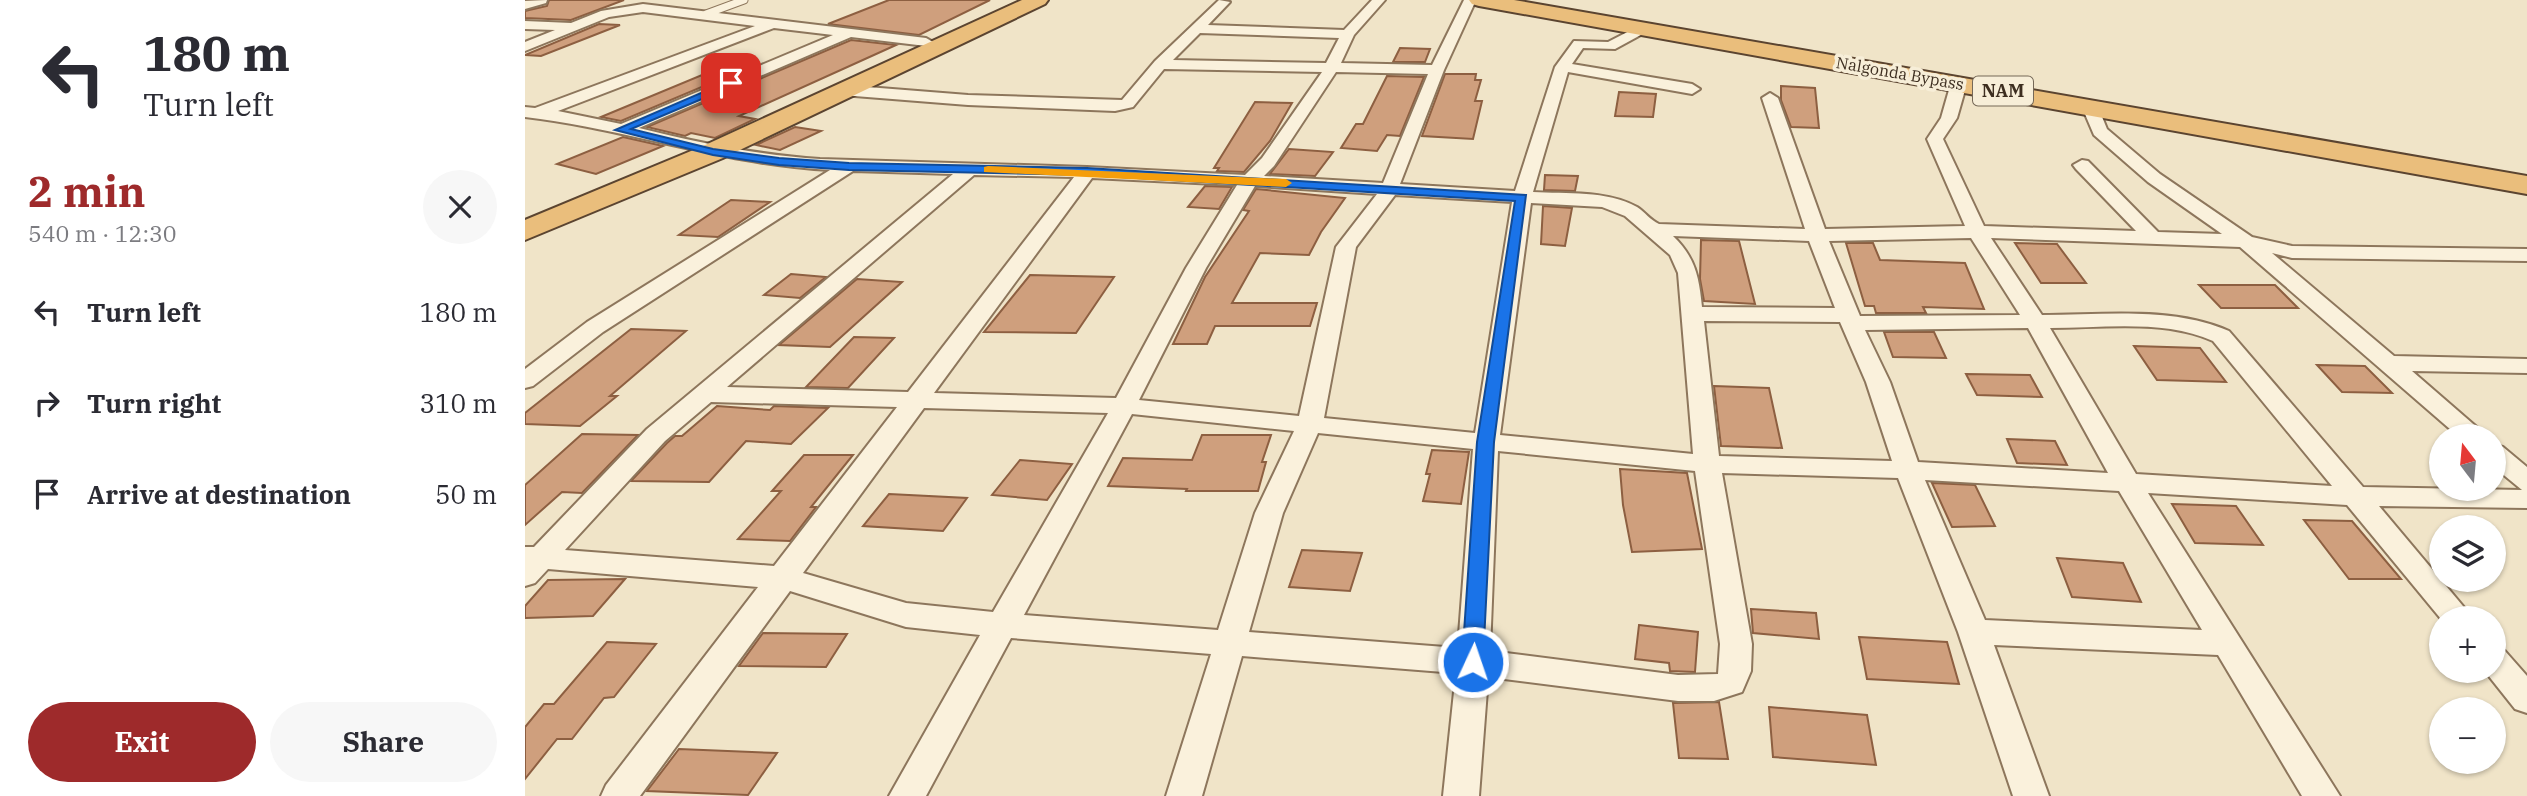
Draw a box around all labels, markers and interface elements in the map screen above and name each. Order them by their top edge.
text: 180 m [143,21,290,84]
icon: left [28,28,119,119]
street label: Nalgonda Bypass [1835,52,1965,94]
pin [701,53,761,113]
icon: arrive [712,64,750,102]
road number: NAM [1973,76,2033,106]
text: Turn left [143,83,274,125]
text: 2 min [28,164,146,219]
button: close [423,170,497,244]
text: 540 m · 12:30 [28,218,177,248]
icon: left [28,293,66,331]
text: Turn left [87,295,201,329]
text: 180 m [419,295,497,329]
icon: right [28,384,66,422]
text: Turn right [87,386,221,420]
text: 310 m [419,386,497,420]
north arrow [2429,424,2506,500]
map controls [2429,424,2506,774]
icon: arrive [28,475,66,513]
text: Arrive at destination [87,477,351,511]
text: 50 m [435,477,497,511]
button: layers [2429,515,2506,592]
button: + [2429,606,2506,683]
position arrow [1436,625,1510,699]
button: − [2429,697,2506,774]
button: Exit [28,702,256,782]
button: Share [270,702,497,782]

